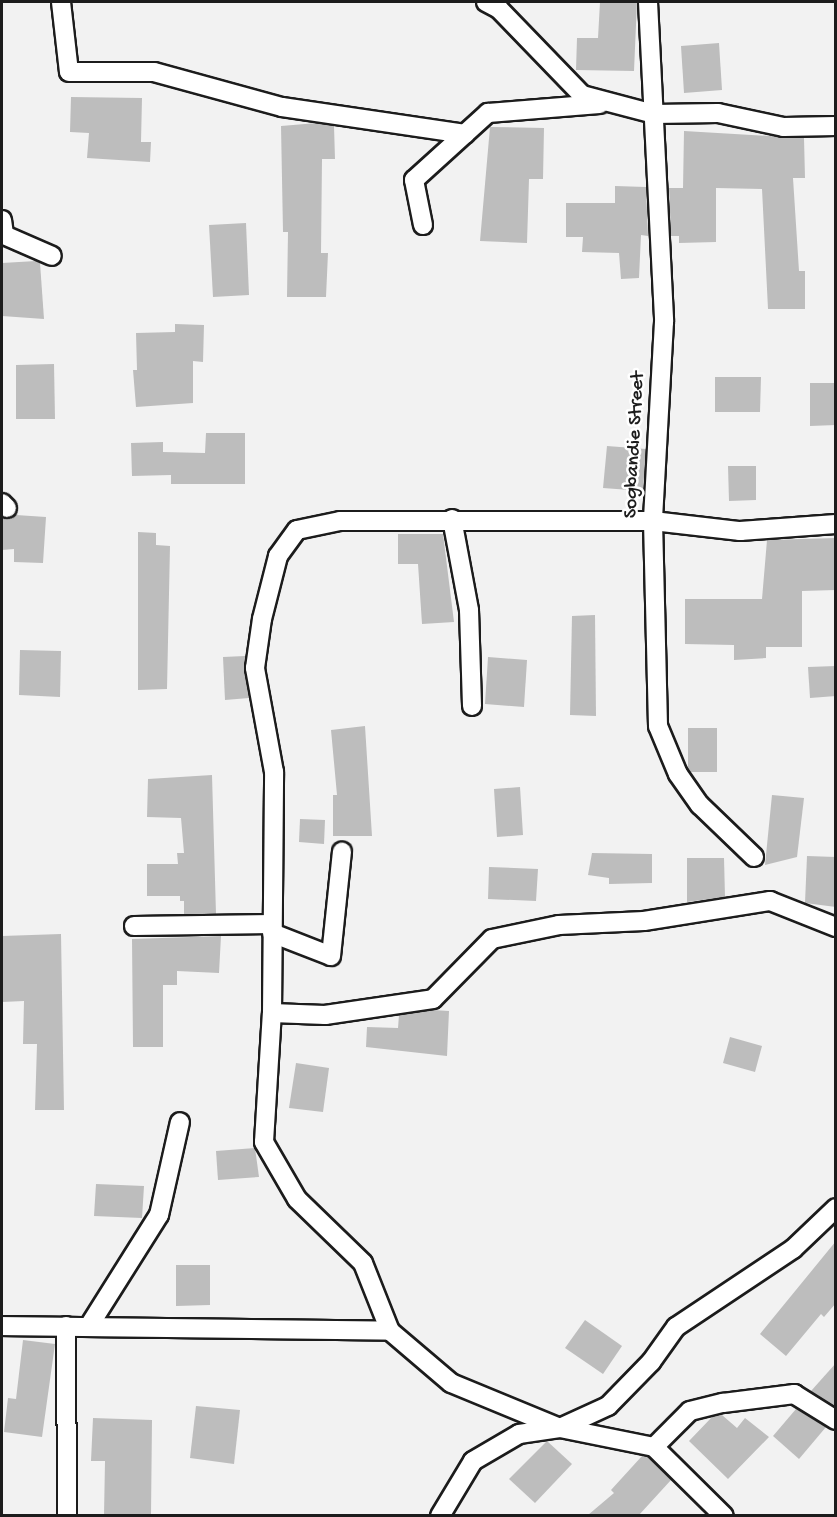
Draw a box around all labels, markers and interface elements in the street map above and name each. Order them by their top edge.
street label: Sogbandie Street [619,371,651,519]

